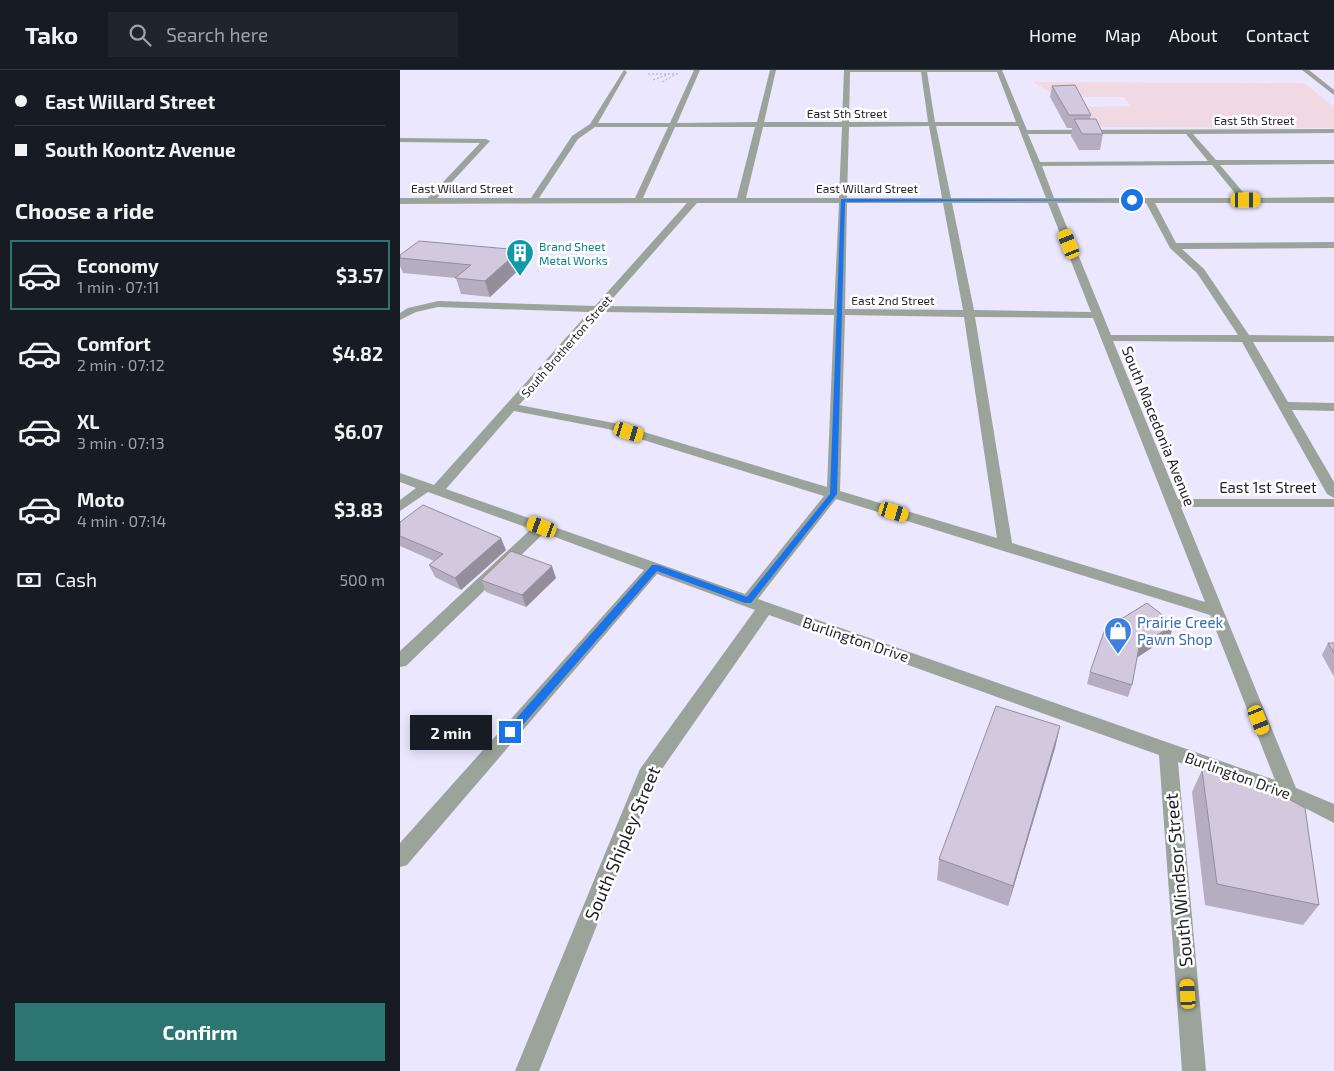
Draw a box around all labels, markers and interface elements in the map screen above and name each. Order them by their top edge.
search box [108,12,458,57]
text: Tako [25,20,78,49]
icon: search [126,21,154,49]
text: Search here [166,23,268,46]
text: Home [1029,24,1077,46]
text: Map [1105,24,1141,46]
text: About [1169,24,1218,46]
text: Contact [1246,24,1309,46]
text: East Willard Street [45,90,215,113]
street label: East 5th Street [807,106,888,120]
street label: East 5th Street [1214,113,1295,127]
text: South Koontz Avenue [45,138,236,161]
street label: East Willard Street [411,181,513,195]
street label: East Willard Street [816,181,918,195]
route start [1121,189,1143,211]
car [1231,193,1261,208]
text: Choose a ride [15,197,154,223]
car [1056,227,1081,261]
building icon: Brand Sheet Metal Works [505,238,535,277]
place label: Brand Sheet Metal Works [539,239,608,267]
icon: car [17,253,62,298]
text: Economy [77,254,159,277]
text: $3.57 [336,264,383,287]
text: 1 min · 07:11 [77,277,159,296]
street label: South Brotherton Street [518,292,614,400]
street label: East 2nd Street [851,293,935,307]
icon: car [17,331,62,376]
text: Comfort [77,332,151,355]
text: $4.82 [332,342,383,365]
street label: South Macedonia Avenue [1119,343,1199,509]
text: 2 min · 07:12 [77,355,165,374]
icon: car [17,409,62,454]
text: XL [77,410,99,433]
text: $6.07 [334,420,383,443]
car [612,420,645,444]
text: 3 min · 07:13 [77,433,165,452]
street label: East 1st Street [1219,478,1317,496]
icon: car [17,487,62,532]
text: Moto [77,488,125,511]
text: $3.83 [334,498,383,521]
car [877,500,910,524]
text: 4 min · 07:14 [77,511,166,530]
car [525,515,558,539]
icon: cash [15,566,43,594]
text: Cash [55,568,97,591]
text: 500 m [340,570,385,589]
street label: Burlington Drive [801,612,911,666]
place label: Prairie Creek Pawn Shop [1137,613,1223,648]
shop icon: Prairie Creek Pawn Shop [1103,616,1133,655]
car [1246,703,1271,737]
callout: 2 min [410,714,492,750]
route end [499,721,521,743]
text: 2 min [431,723,471,742]
street label: Burlington Drive [1183,748,1293,802]
street label: South Shipley Street [580,762,665,923]
street label: South Windsor Street [1159,792,1197,968]
car [1179,979,1196,1009]
button: Confirm [15,1003,385,1061]

